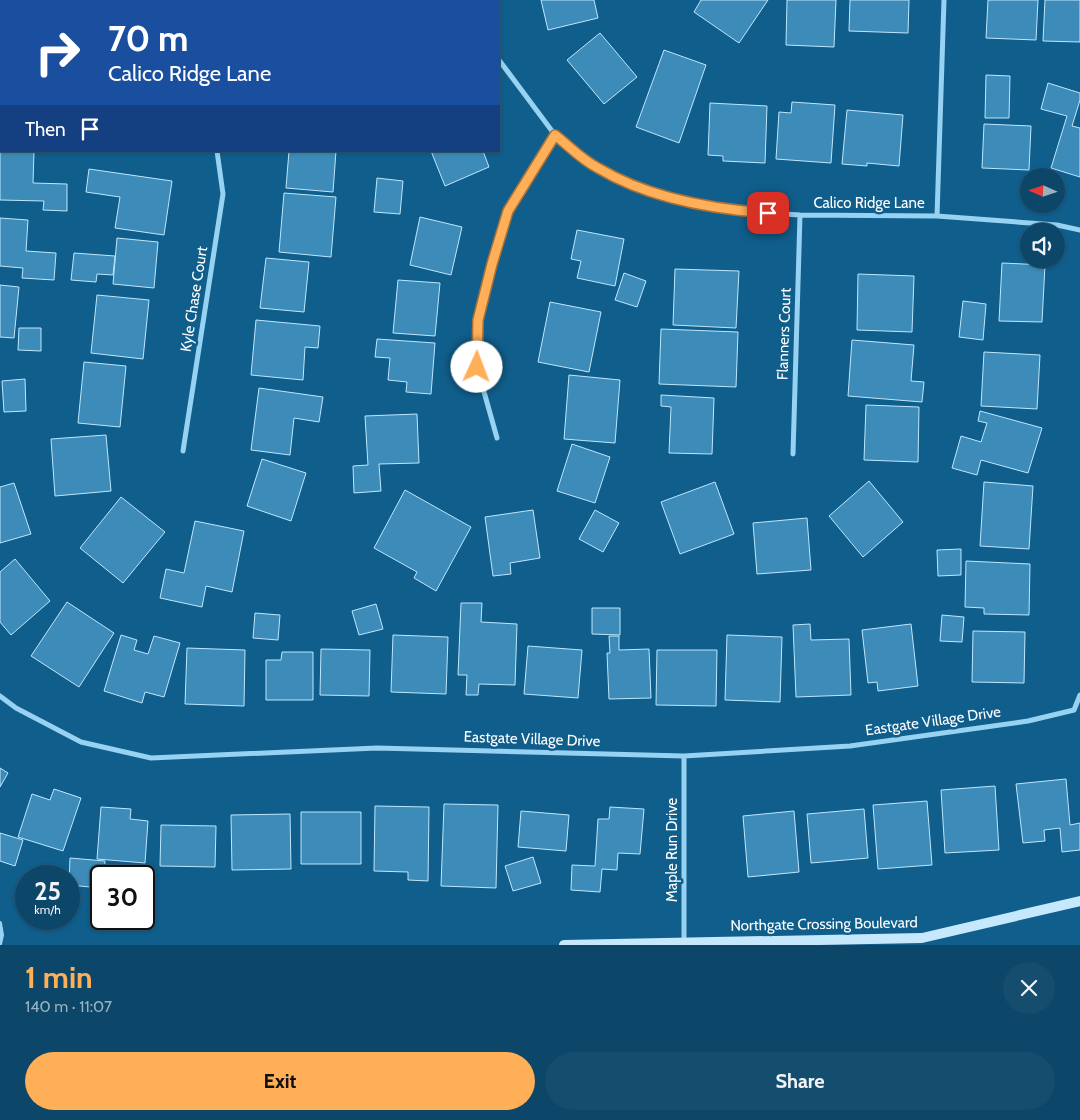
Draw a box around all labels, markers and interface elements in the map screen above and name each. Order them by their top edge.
text: 70 m [108,17,189,60]
icon: right [25,20,90,85]
text: Calico Ridge Lane [108,60,271,87]
icon: arrive [76,115,104,143]
text: Then [25,118,66,141]
north arrow [1020,168,1065,212]
map controls [1020,168,1065,268]
pin [747,192,789,234]
street label: Calico Ridge Lane [813,194,925,212]
icon: arrive [754,199,782,227]
button: sound [1020,223,1065,268]
street label: Kyle Chase Court [177,245,211,353]
street label: Flanners Court [773,288,795,380]
position arrow [450,340,502,392]
street label: Eastgate Village Drive [864,703,1002,739]
street label: Eastgate Village Drive [463,728,601,750]
street label: Maple Run Drive [663,798,681,902]
speed limit sign: 30 [90,865,155,930]
text: 25 [34,876,61,906]
text: km/h [34,902,61,917]
street label: Northgate Crossing Boulevard [730,913,918,935]
text: 1 min [25,959,93,996]
button: close [1003,962,1055,1014]
text: 140 m · 11:07 [25,997,112,1016]
button: Exit [25,1052,535,1110]
button: Share [545,1052,1055,1110]

